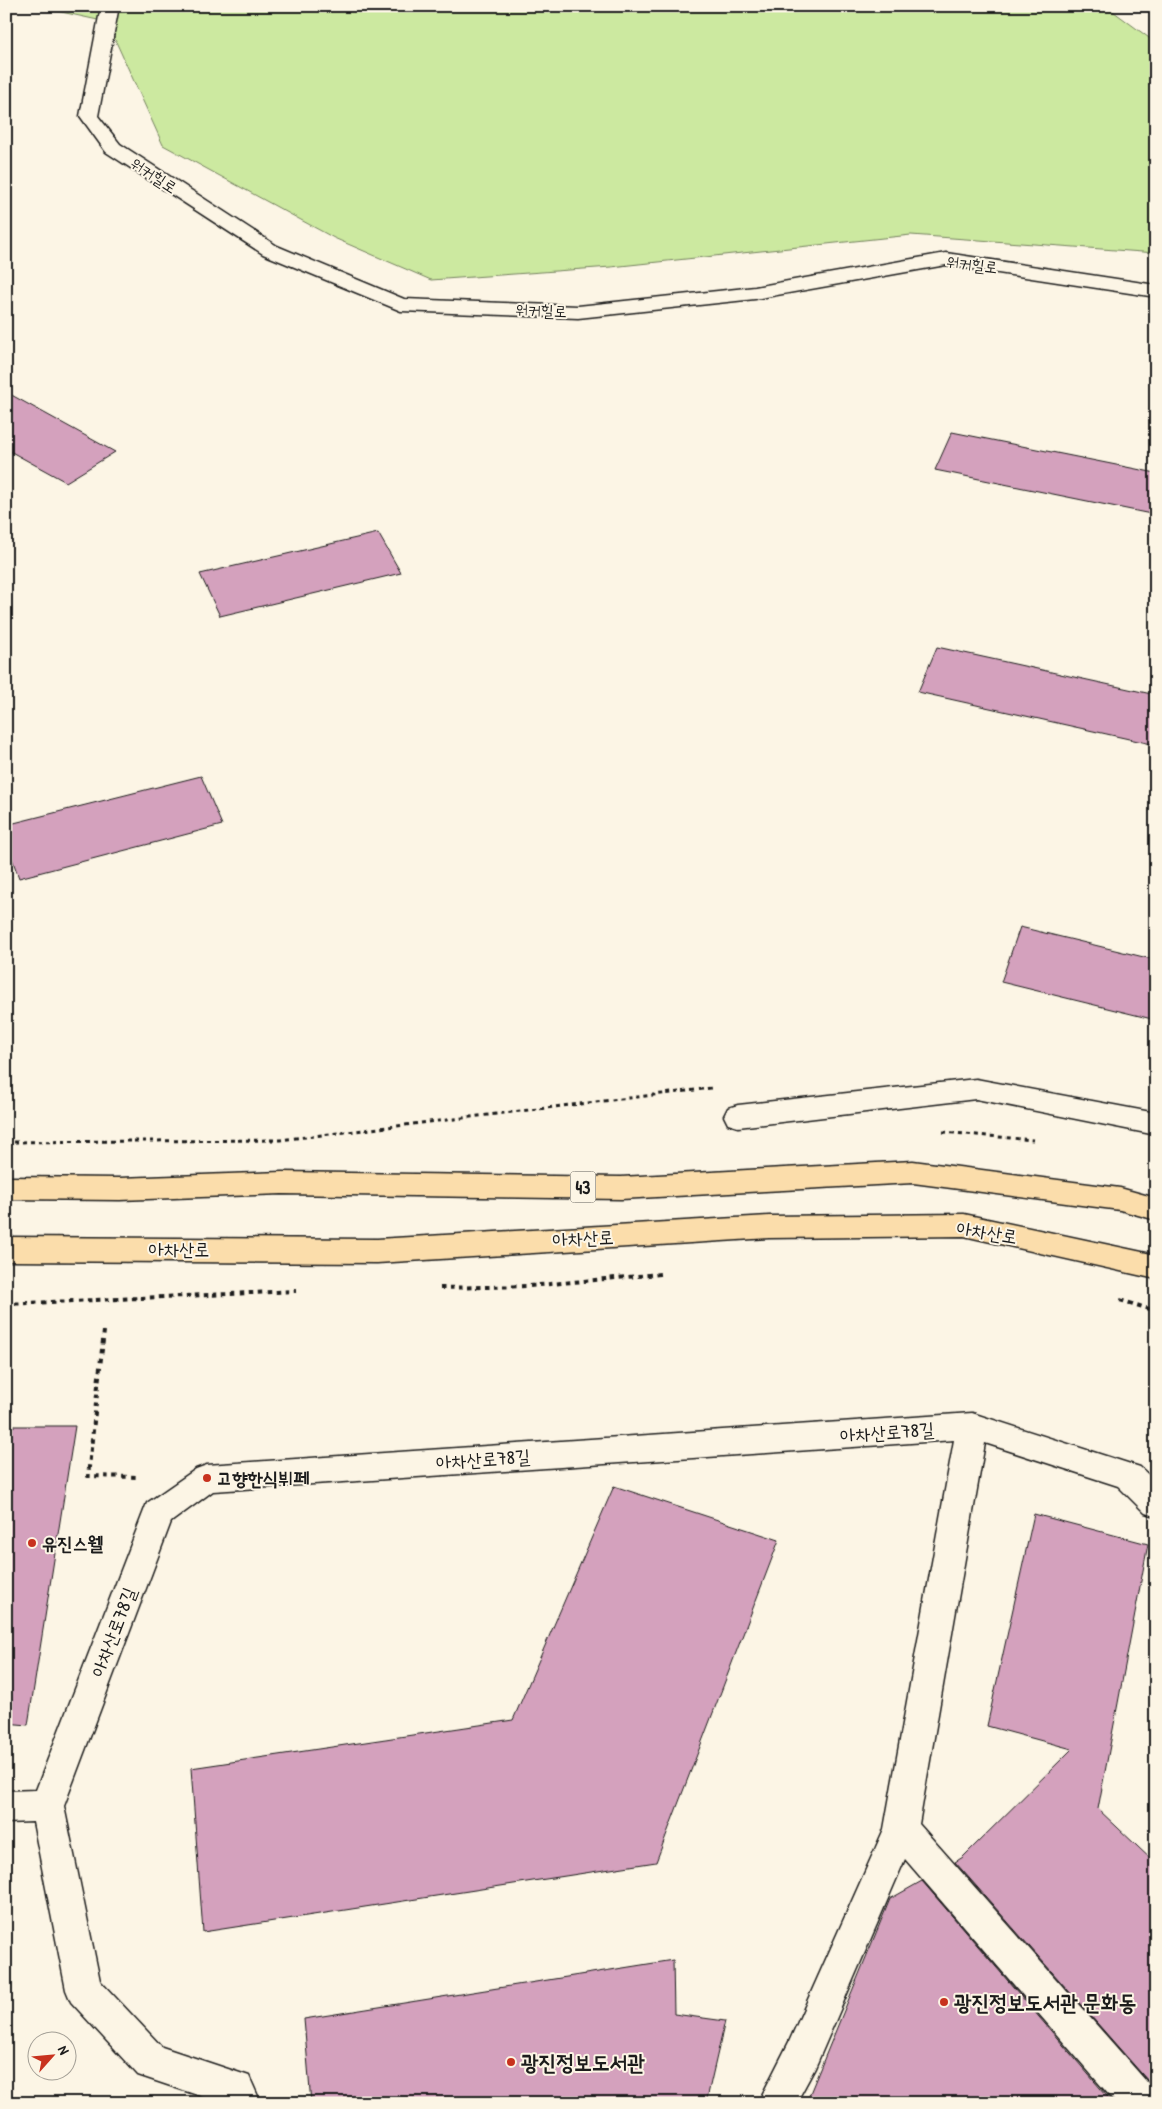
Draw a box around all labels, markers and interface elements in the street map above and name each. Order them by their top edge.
street label: 워커힐로 [126,152,182,198]
street label: 워커힐로 [945,250,999,278]
street label: 워커힐로 [515,298,567,322]
road number: 43 [570,1172,596,1202]
street label: 아차산로 [955,1214,1019,1250]
street label: 아차산로 [552,1223,614,1253]
street label: 아차산로 [148,1236,210,1262]
street label: 아차산로78길 [839,1416,935,1448]
street label: 아차산로78길 [435,1443,531,1475]
place label: 고향한식뷔페 [217,1465,309,1491]
marker: 고향한식뷔페 [201,1472,213,1484]
place label: 유진스웰 [42,1530,103,1556]
marker: 유진스웰 [26,1537,38,1549]
street label: 아차산로78길 [84,1583,142,1681]
place label: 광진정보도서관 문화동 [954,1987,1136,2017]
marker: 광진정보도서관 문화동 [938,1996,950,2008]
north arrow [28,2032,78,2082]
text: N [54,2042,74,2058]
place label: 광진정보도서관 [521,2047,645,2077]
marker: 광진정보도서관 [505,2056,517,2068]

